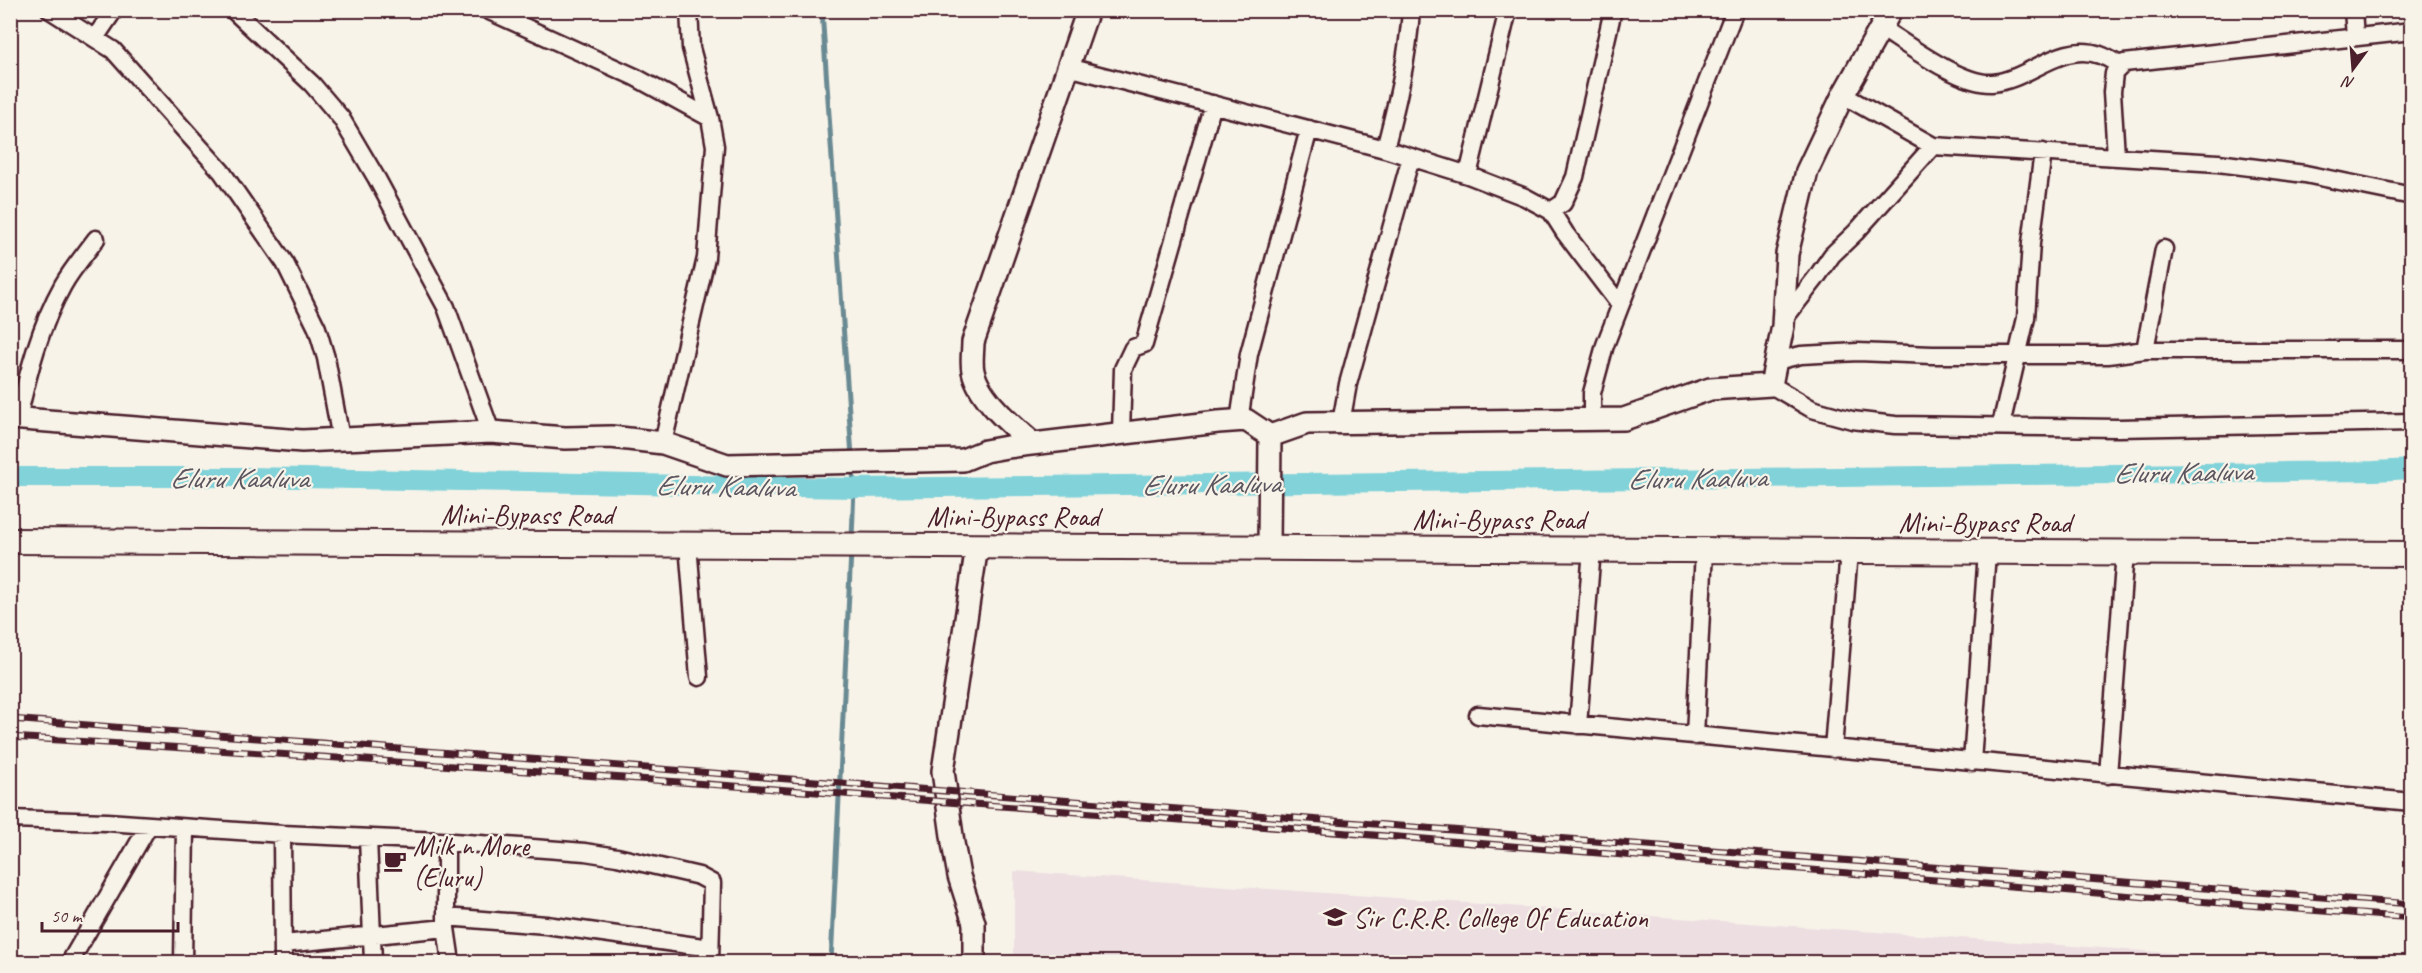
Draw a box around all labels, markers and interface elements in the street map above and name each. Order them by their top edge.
north arrow [2323,39,2383,99]
text: N [2339,71,2357,93]
water label: Eluru Kaaluva [2113,452,2256,492]
water label: Eluru Kaaluva [1627,458,1770,498]
water label: Eluru Kaaluva [170,459,312,497]
water label: Eluru Kaaluva [1141,464,1284,504]
water label: Eluru Kaaluva [655,466,798,506]
street label: Mini-Bypass Road [441,497,617,532]
street label: Mini-Bypass Road [927,499,1103,534]
street label: Mini-Bypass Road [1413,502,1589,537]
street label: Mini-Bypass Road [1899,505,2075,540]
place label: Milk n More (Eluru) [413,828,531,895]
cafe icon: Milk n More (Eluru) [382,848,408,874]
scale bar [42,895,178,933]
place label: Sir C.R.R. College Of Education [1353,900,1649,935]
school or university icon: Sir C.R.R. College Of Education [1322,904,1348,930]
text: 50 m [51,905,84,927]

